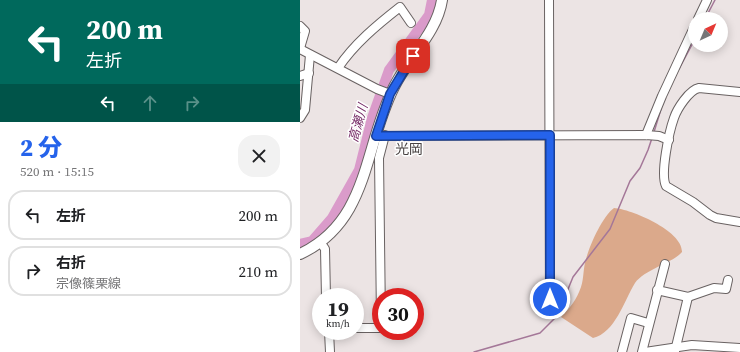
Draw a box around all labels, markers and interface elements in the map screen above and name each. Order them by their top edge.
text: 200 m [86,10,163,48]
north arrow [688,12,728,52]
map controls [688,12,728,52]
icon: left [20,16,72,68]
pin [396,39,430,73]
icon: arrive [402,45,424,67]
text: 左折 [86,48,122,73]
icon: left [97,92,119,114]
icon: ahead [139,92,161,114]
icon: right [181,92,203,114]
water label: 高瀬川 [344,100,372,144]
text: 2 分 [20,131,62,164]
button: close [238,135,280,177]
district label: 光岡 [395,139,423,159]
text: 520 m · 15:15 [20,163,94,180]
icon: left [22,204,44,226]
text: 左折 [56,205,86,226]
text: 200 m [238,205,278,226]
text: 右折 [56,252,86,273]
icon: right [22,260,44,282]
text: 210 m [238,261,278,282]
text: 宗像篠栗線 [56,275,121,292]
position arrow [529,278,571,320]
speed limit sign: 30 [372,288,424,340]
text: 19 [327,295,349,323]
text: km/h [326,317,350,330]

